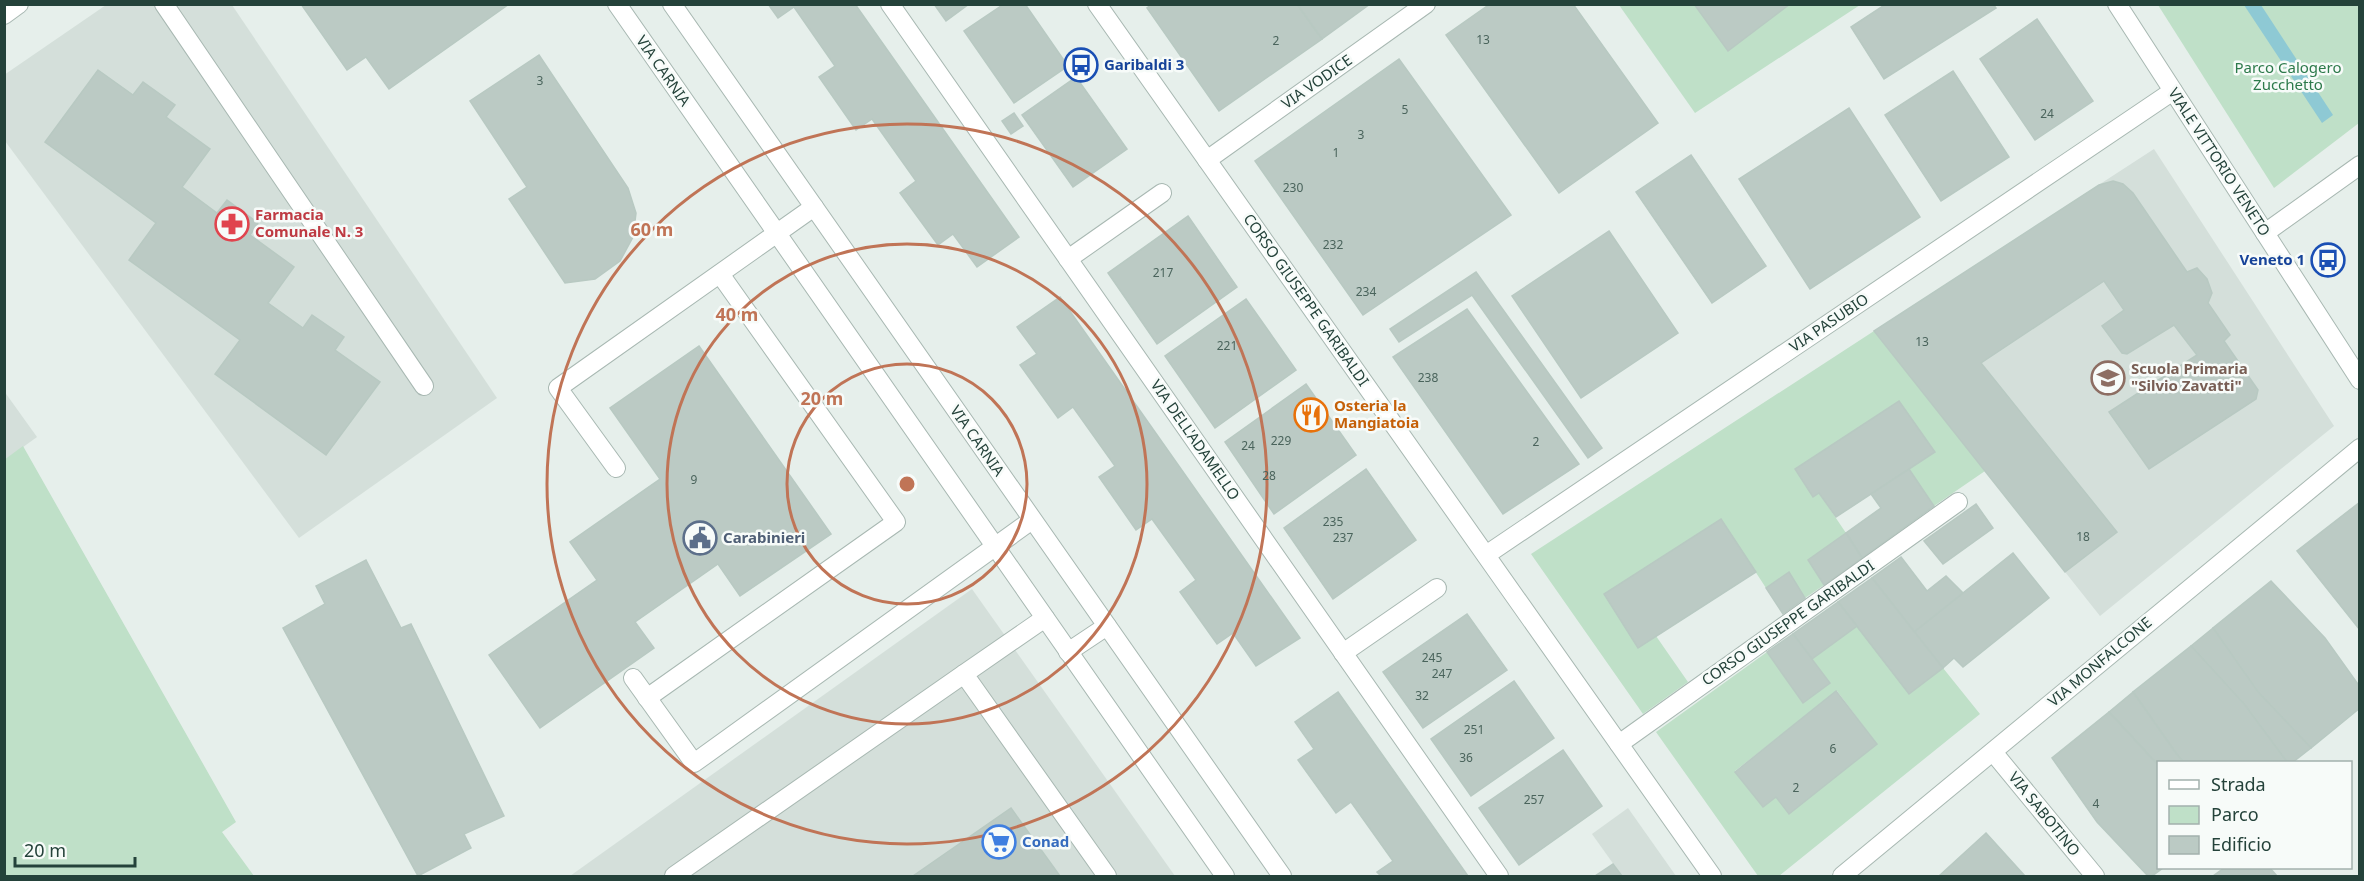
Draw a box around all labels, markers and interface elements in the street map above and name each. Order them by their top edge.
street label: VIA CARNIA [632,31,696,110]
house number: 13 [1476,31,1490,48]
house number: 2 [1273,32,1280,49]
bus stop icon: Garibaldi 3 [1063,47,1099,83]
street label: VIA VODICE [1277,49,1356,113]
place label: Garibaldi 3 [1104,54,1184,74]
park label: Parco Calogero Zucchetto [2234,57,2342,94]
house number: 3 [537,72,544,89]
street label: VIALE VITTORIO VENETO [2164,83,2275,239]
house number: 5 [1402,101,1409,118]
house number: 24 [2040,105,2054,122]
house number: 3 [1358,126,1365,143]
house number: 1 [1333,144,1339,161]
house number: 230 [1283,179,1303,196]
place label: Farmacia Comunale N. 3 [255,204,363,241]
pharmacy icon: Farmacia Comunale N. 3 [214,206,250,242]
street label: CORSO GIUSEPPE GARIBALDI [1239,209,1374,390]
text: 60 m [631,217,673,241]
house number: 232 [1323,236,1343,253]
bus stop icon: Veneto 1 [2310,242,2346,278]
place label: Veneto 1 [2240,249,2305,269]
house number: 217 [1153,264,1173,281]
house number: 234 [1356,283,1376,300]
street label: VIA PASUBIO [1785,288,1872,356]
text: 40 m [716,302,758,326]
house number: 13 [1915,333,1929,350]
house number: 221 [1217,337,1237,354]
place label: Scuola Primaria "Silvio Zavatti" [2131,358,2248,395]
school or university icon: Scuola Primaria "Silvio Zavatti" [2090,360,2126,396]
house number: 238 [1418,369,1438,386]
street label: VIA DELL'ADAMELLO [1147,375,1245,504]
text: 20 m [801,386,843,410]
place label: Osteria la Mangiatoia [1334,395,1419,432]
restaurant icon: Osteria la Mangiatoia [1293,397,1329,433]
street label: VIA CARNIA [946,401,1010,480]
house number: 229 [1271,432,1291,449]
house number: 2 [1533,433,1540,450]
house number: 24 [1241,437,1255,454]
house number: 28 [1262,467,1276,484]
house number: 9 [691,471,698,488]
centre of rings [897,474,917,494]
house number: 235 [1323,513,1343,530]
public building icon: Carabinieri [682,520,718,556]
place label: Carabinieri [723,527,805,547]
house number: 18 [2076,528,2090,545]
house number: 237 [1333,529,1353,546]
street label: CORSO GIUSEPPE GARIBALDI [1697,555,1878,690]
street label: VIA MONFALCONE [2043,612,2155,711]
house number: 245 [1422,649,1442,666]
house number: 247 [1432,665,1452,682]
house number: 32 [1415,687,1429,704]
house number: 251 [1464,721,1484,738]
house number: 6 [1830,740,1837,757]
house number: 36 [1459,749,1473,766]
legend [2157,761,2352,869]
street label: VIA SABOTINO [2005,767,2085,860]
text: Strada [2211,772,2266,796]
house number: 2 [1793,779,1800,796]
house number: 257 [1524,791,1544,808]
house number: 4 [2093,795,2100,812]
text: Parco [2211,802,2259,826]
supermarket icon: Conad [981,824,1017,860]
scale bar [15,830,135,868]
place label: Conad [1022,831,1069,851]
text: Edificio [2211,832,2272,856]
text: 20 m [24,838,66,862]

